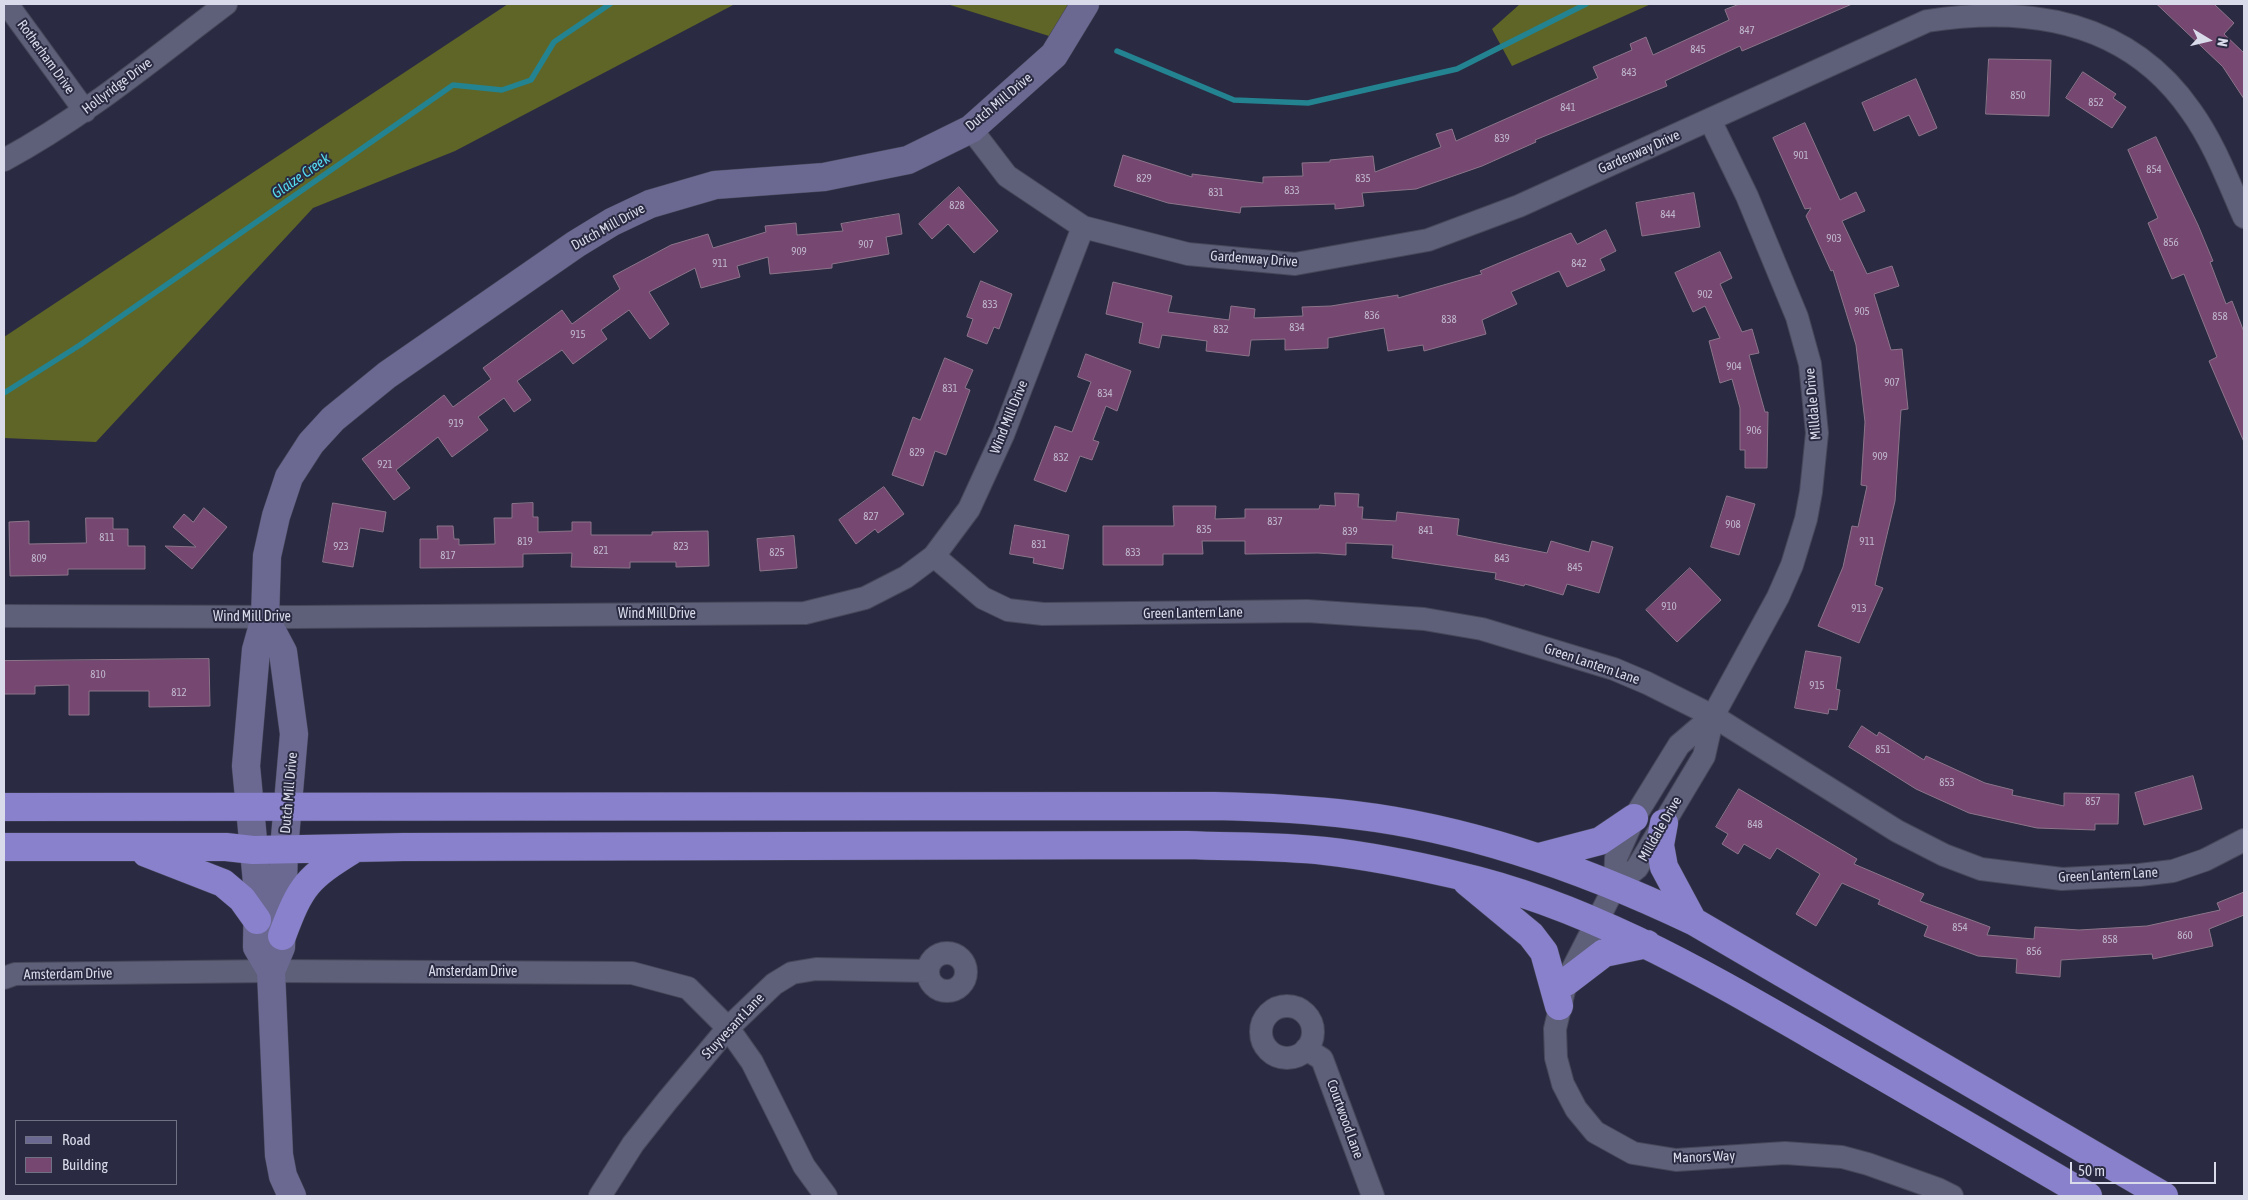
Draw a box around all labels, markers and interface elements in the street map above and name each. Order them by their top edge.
north arrow [2183,15,2233,65]
street label: Rotherham Drive [14,17,78,97]
house number: 847 [1739,24,1755,38]
text: N [2214,37,2231,48]
house number: 845 [1690,43,1706,57]
street label: Hollyridge Drive [79,54,155,118]
house number: 843 [1621,66,1637,80]
street label: Dutch Mill Drive [962,69,1036,135]
house number: 850 [2010,89,2026,103]
house number: 852 [2088,96,2104,110]
house number: 841 [1560,101,1576,115]
street label: Gardenway Drive [1596,127,1682,177]
house number: 839 [1494,132,1510,146]
water label: Glaize Creek [268,149,334,203]
house number: 901 [1793,149,1809,163]
house number: 854 [2146,163,2162,177]
house number: 829 [1136,172,1152,186]
house number: 835 [1355,172,1371,186]
house number: 833 [1284,184,1300,198]
house number: 831 [1208,186,1224,200]
house number: 828 [949,199,965,213]
street label: Dutch Mill Drive [568,200,648,254]
house number: 844 [1660,208,1676,222]
house number: 903 [1826,232,1842,246]
house number: 856 [2163,236,2179,250]
house number: 907 [858,238,874,252]
house number: 909 [791,245,807,259]
street label: Gardenway Drive [1210,248,1298,270]
house number: 911 [712,257,728,271]
house number: 842 [1571,257,1587,271]
house number: 902 [1697,288,1713,302]
house number: 833 [982,298,998,312]
house number: 905 [1854,305,1870,319]
house number: 836 [1364,309,1380,323]
house number: 858 [2212,310,2228,324]
house number: 838 [1441,313,1457,327]
house number: 834 [1289,321,1305,335]
house number: 832 [1213,323,1229,337]
house number: 915 [570,328,586,342]
house number: 904 [1726,360,1742,374]
street label: Milldale Drive [1801,367,1825,441]
house number: 907 [1884,376,1900,390]
street label: Wind Mill Drive [987,378,1031,456]
house number: 831 [942,382,958,396]
house number: 834 [1097,387,1113,401]
house number: 919 [448,417,464,431]
house number: 906 [1746,424,1762,438]
house number: 829 [909,446,925,460]
house number: 909 [1872,450,1888,464]
house number: 832 [1053,451,1069,465]
house number: 921 [377,458,393,472]
house number: 827 [863,510,879,524]
house number: 837 [1267,515,1283,529]
house number: 908 [1725,518,1741,532]
house number: 835 [1196,523,1212,537]
house number: 841 [1418,524,1434,538]
house number: 839 [1342,525,1358,539]
house number: 811 [99,531,115,545]
house number: 819 [517,535,533,549]
house number: 911 [1859,535,1875,549]
house number: 831 [1031,538,1047,552]
house number: 923 [333,540,349,554]
house number: 823 [673,540,689,554]
house number: 821 [593,544,609,558]
house number: 825 [769,546,785,560]
house number: 833 [1125,546,1141,560]
house number: 817 [440,549,456,563]
house number: 809 [31,552,47,566]
house number: 843 [1494,552,1510,566]
house number: 845 [1567,561,1583,575]
house number: 910 [1661,600,1677,614]
house number: 913 [1851,602,1867,616]
street label: Green Lantern Lane [1143,604,1243,622]
street label: Wind Mill Drive [618,606,696,622]
street label: Wind Mill Drive [213,609,291,625]
street label: Green Lantern Lane [1542,640,1642,688]
house number: 810 [90,668,106,682]
house number: 915 [1809,679,1825,693]
house number: 812 [171,686,187,700]
house number: 851 [1875,743,1891,757]
street label: Dutch Mill Drive [277,752,301,834]
house number: 853 [1939,776,1955,790]
street label: Milldale Drive [1635,794,1685,864]
house number: 857 [2085,795,2101,809]
house number: 848 [1747,818,1763,832]
street label: Green Lantern Lane [2058,864,2158,886]
house number: 854 [1952,921,1968,935]
house number: 860 [2177,929,2193,943]
house number: 858 [2102,933,2118,947]
house number: 856 [2026,945,2042,959]
street label: Amsterdam Drive [429,964,517,980]
street label: Amsterdam Drive [24,965,112,983]
street label: Stuyvesant Lane [698,990,768,1062]
street label: Courtwood Lane [1323,1077,1367,1161]
legend [15,1120,178,1185]
text: Road [62,1131,91,1148]
street label: Manors Way [1673,1148,1735,1166]
scale bar [2073,1152,2219,1184]
text: Building [62,1156,108,1173]
text: 50 m [2078,1162,2105,1179]

